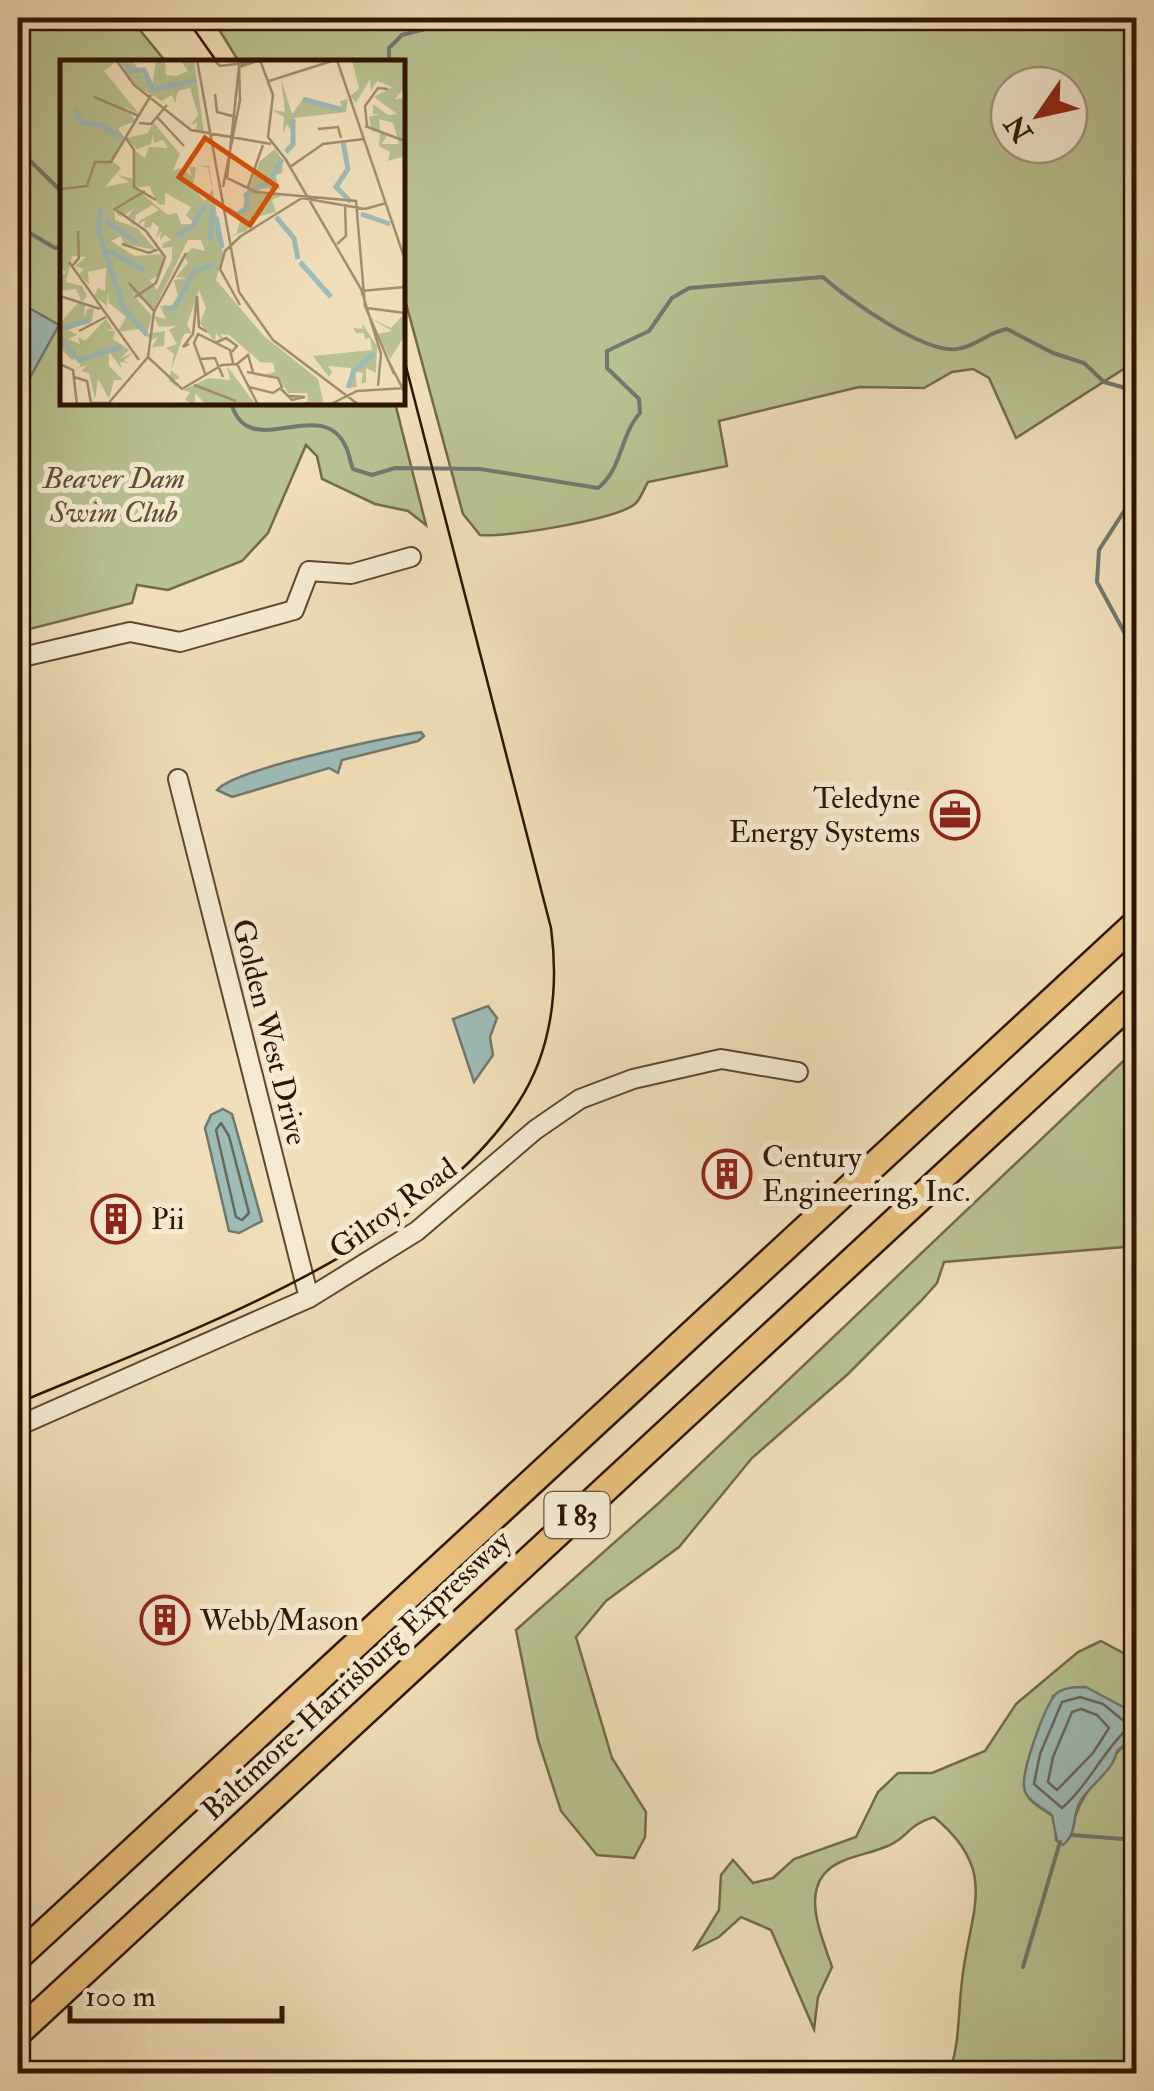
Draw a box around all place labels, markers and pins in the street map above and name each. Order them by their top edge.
place label: Teledyne Energy Systems [729,780,920,851]
office icon: Teledyne Energy Systems [929,789,981,841]
place label: Century Engineering, Inc. [762,1139,970,1210]
building icon: Century Engineering, Inc. [701,1148,753,1200]
building icon: Pii [90,1193,142,1245]
place label: Pii [151,1201,184,1238]
building icon: Webb/Mason [139,1594,191,1646]
place label: Webb/Mason [199,1602,359,1639]

